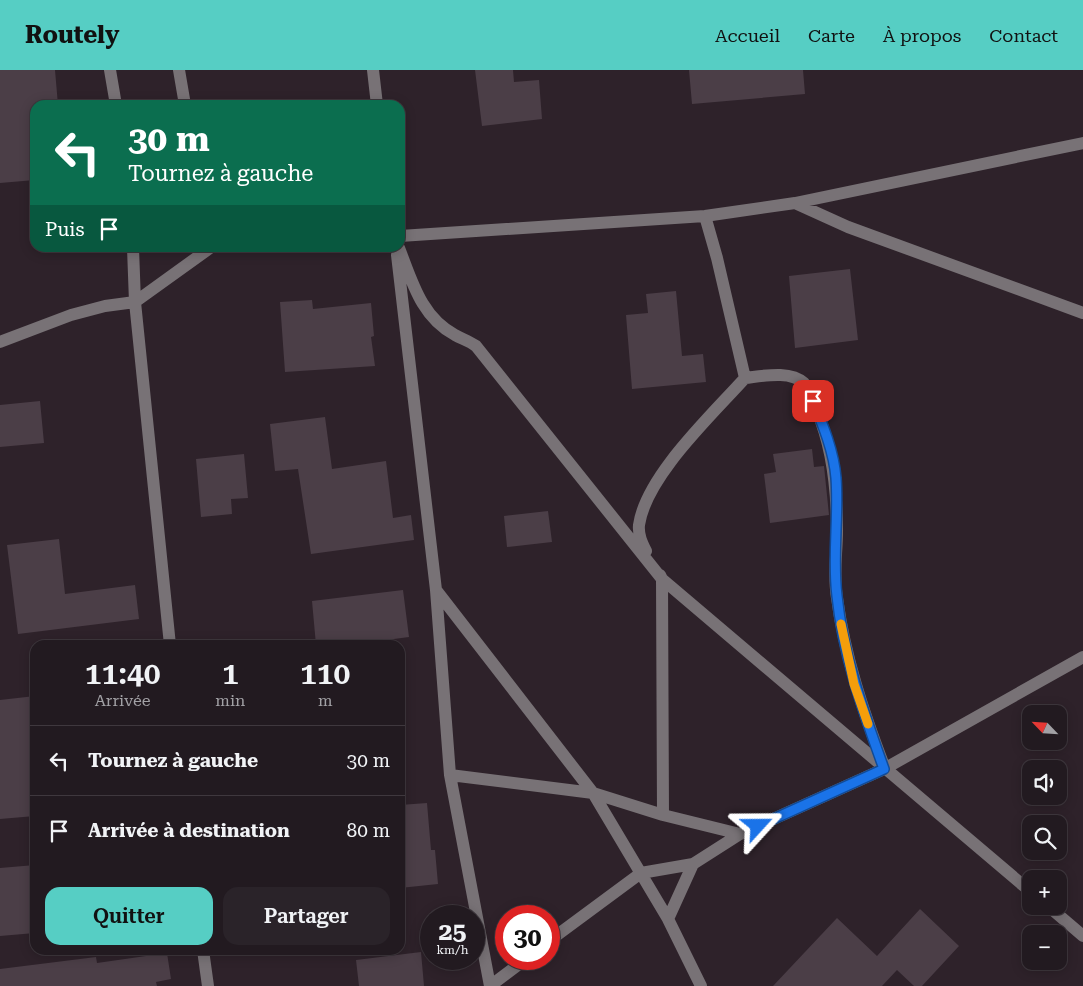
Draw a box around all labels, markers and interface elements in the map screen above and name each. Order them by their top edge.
text: Routely [25,21,120,49]
text: Accueil [715,25,780,46]
text: Carte [808,25,855,46]
text: À propos [883,25,961,46]
text: Contact [989,25,1058,46]
text: 30 m [128,119,210,160]
icon: left [45,120,110,185]
text: Tournez à gauche [128,161,313,186]
icon: arrive [95,215,123,243]
text: Puis [45,218,85,241]
pin [792,380,834,422]
icon: arrive [799,387,827,415]
text: 11:40 [85,656,161,691]
text: 1 [222,656,239,691]
text: 110 [300,656,350,691]
text: Arrivée [95,691,151,710]
text: min [215,691,245,710]
text: m [318,691,332,710]
north arrow [1022,705,1068,750]
map controls [1022,705,1067,970]
icon: left [45,747,73,775]
text: Tournez à gauche [88,749,258,772]
text: 30 m [347,749,390,772]
button: sound [1022,760,1067,805]
position arrow [731,799,783,851]
button: search [1022,815,1067,860]
icon: arrive [45,817,73,845]
text: Arrivée à destination [88,819,290,842]
text: 80 m [347,819,390,842]
button: + [1022,870,1067,915]
button: Quitter [45,887,213,945]
button: Partager [223,887,390,945]
speed limit sign: 30 [495,905,560,970]
text: 25 [438,917,467,946]
button: − [1022,925,1067,970]
text: km/h [436,943,469,957]

